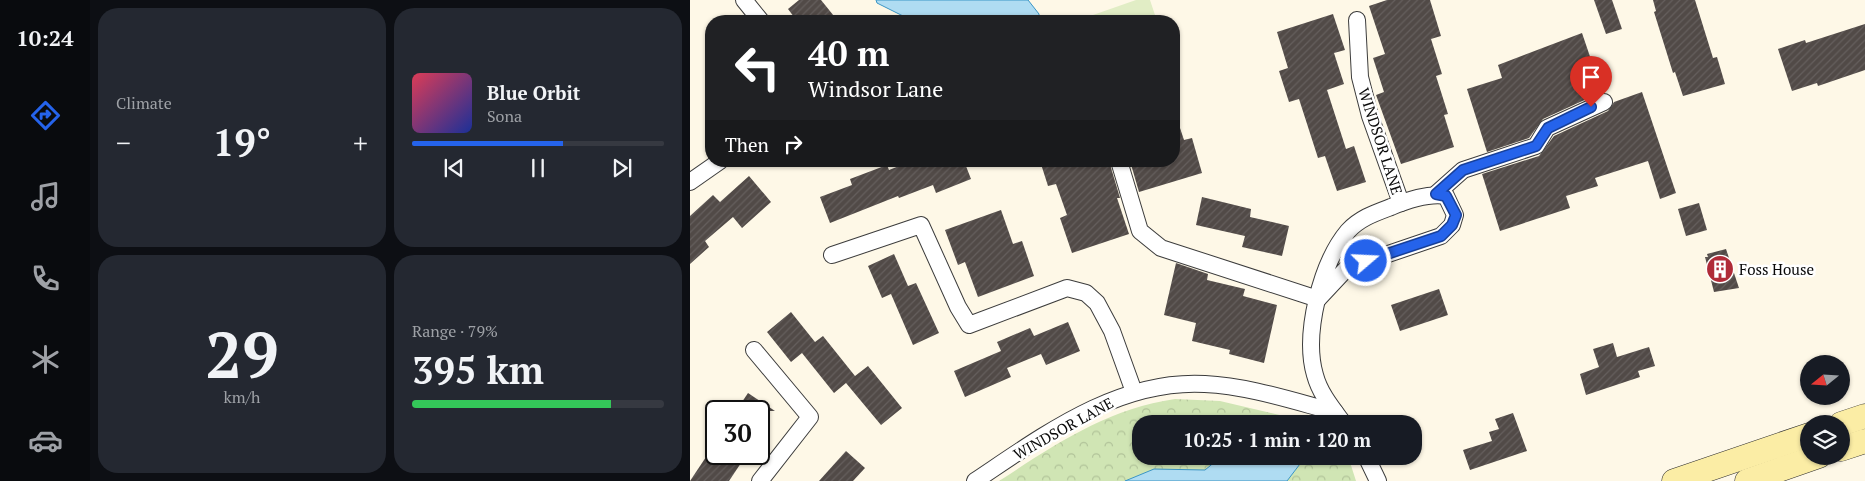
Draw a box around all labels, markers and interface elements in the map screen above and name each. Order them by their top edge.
text: 10:24 [16,23,74,52]
text: 40 m [808,30,889,76]
icon: left [725,35,790,100]
pin [1570,56,1612,107]
icon: arrive [1577,63,1605,91]
text: Windsor Lane [808,74,943,103]
text: Blue Orbit [487,80,580,105]
street label: WINDSOR LANE [1354,85,1408,197]
text: Climate [116,92,172,114]
icon: directions [28,98,63,133]
text: Sona [487,105,522,127]
text: 19° [213,117,271,167]
text: − [116,124,131,161]
text: + [353,124,368,161]
icon: right [779,130,807,158]
text: Then [725,132,769,157]
icon: previous [440,154,468,182]
icon: pause [524,154,552,182]
icon: next [608,154,636,182]
icon: music [28,179,63,214]
position arrow [1339,234,1391,286]
building icon: Foss House [1705,254,1735,284]
place label: Foss House [1739,259,1814,279]
icon: phone [28,261,63,296]
text: 29 [205,310,279,397]
text: Range · 79% [412,320,498,342]
icon: climate [28,342,63,377]
text: 395 km [412,345,544,395]
north arrow [1800,355,1850,405]
map controls [1800,355,1850,465]
text: km/h [224,386,260,408]
street label: WINDSOR LANE [1009,392,1117,464]
speed limit sign: 30 [705,400,770,465]
button: layers [1800,415,1850,465]
icon: car [28,423,63,458]
text: 10:25 · 1 min · 120 m [1183,427,1371,452]

